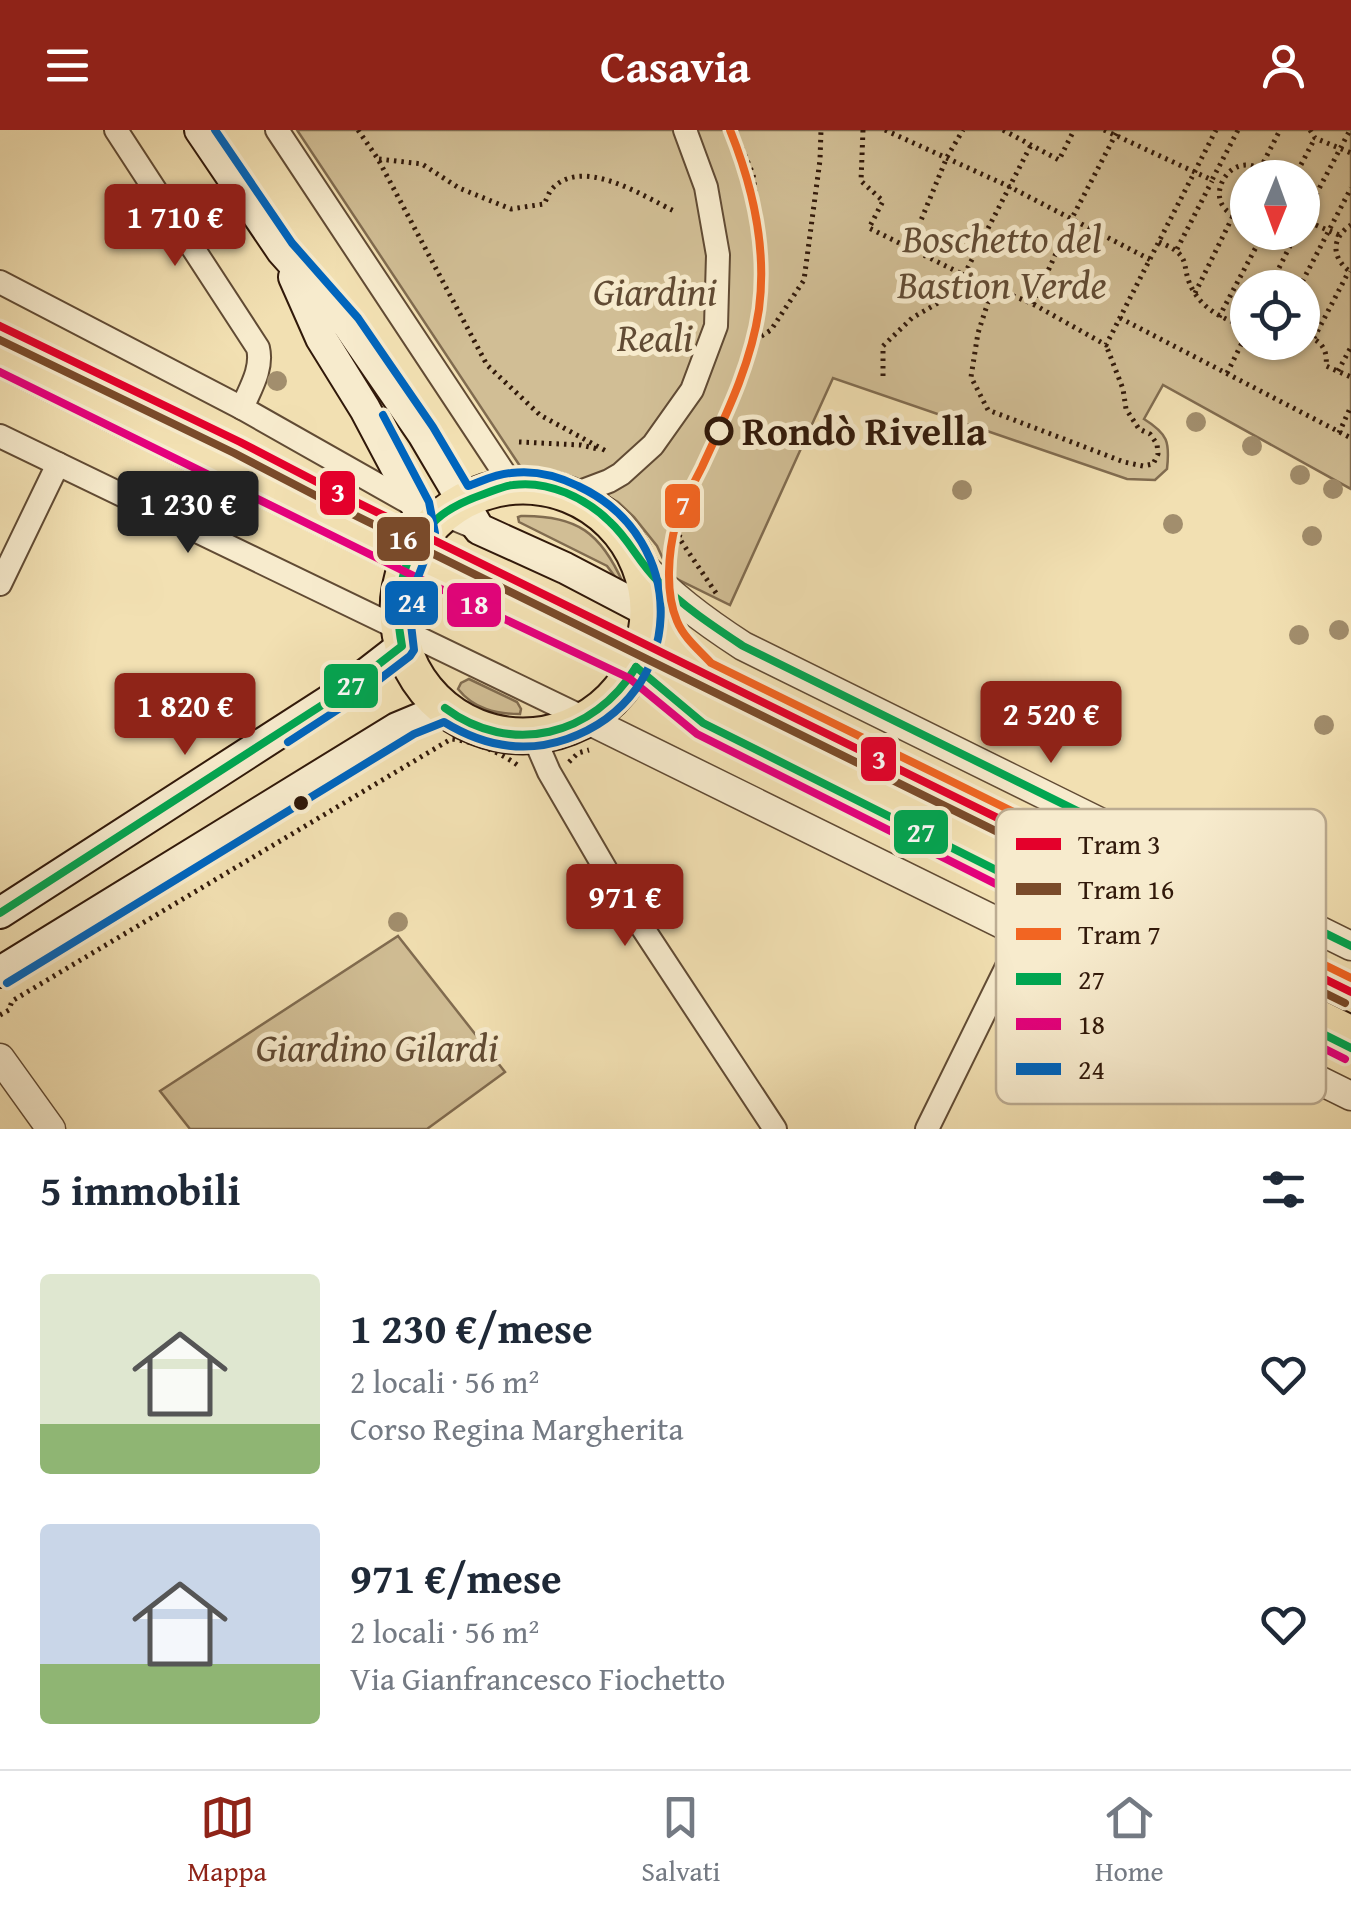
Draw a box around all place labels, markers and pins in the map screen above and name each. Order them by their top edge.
pin: 1 710 € [83,184,267,269]
place label: Rondò Rivella [742,401,987,460]
marker: Rondò Rivella [706,418,732,444]
pin: 1 230 € [96,471,280,556]
pin: 1 820 € [93,673,277,758]
pin: 2 520 € [959,681,1143,766]
unlabelled marker [291,793,311,813]
pin: 971 € [555,864,695,949]

